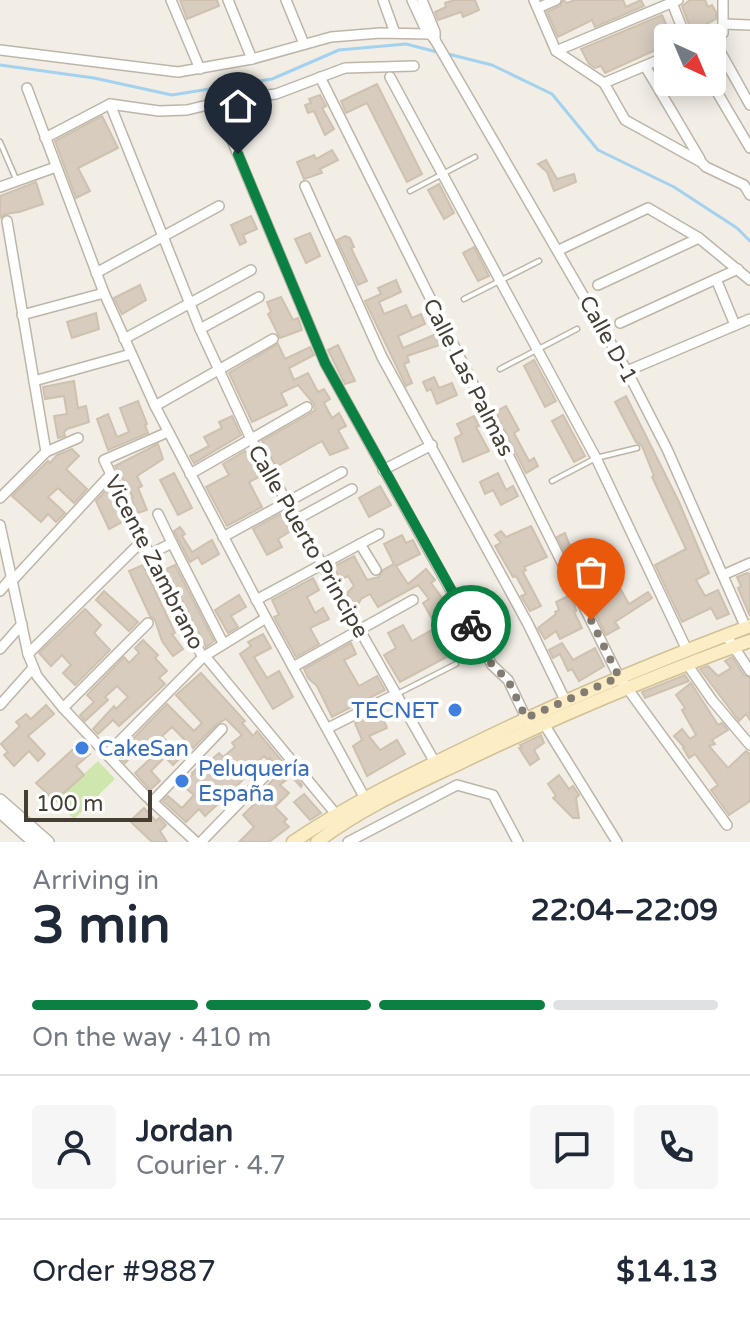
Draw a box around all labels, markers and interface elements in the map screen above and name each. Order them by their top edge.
north arrow [654,24,726,96]
map controls [654,24,726,96]
pin [204,72,272,154]
icon: home [216,84,260,128]
street label: Calle D-1 [573,291,643,388]
street label: Calle Las Palmas [417,294,519,461]
street label: Calle Puerto Principe [242,440,374,643]
street label: Vicente Zambrano [99,471,209,654]
pin [557,538,625,620]
icon: bag [569,550,613,594]
courier [431,585,511,665]
icon: bike [449,603,493,647]
place label: TECNET [351,698,440,724]
marker: TECNET [446,701,464,719]
place label: CakeSan [98,736,189,762]
marker: CakeSan [73,739,91,757]
place label: Peluquería España [198,756,310,807]
marker: Peluquería España [173,772,191,790]
scale bar [24,786,152,822]
text: 100 m [36,791,103,817]
text: Arriving in [32,865,159,896]
text: 22:04–22:09 [531,892,718,929]
text: 3 min [32,894,171,957]
text: On the way · 410 m [32,1022,271,1053]
button: person [32,1105,116,1189]
button: chat [530,1105,614,1189]
button: phone [634,1105,718,1189]
text: Jordan [136,1113,233,1150]
text: Courier · 4.7 [136,1150,286,1181]
text: Order #9887 [32,1253,216,1290]
text: $14.13 [616,1253,718,1290]

